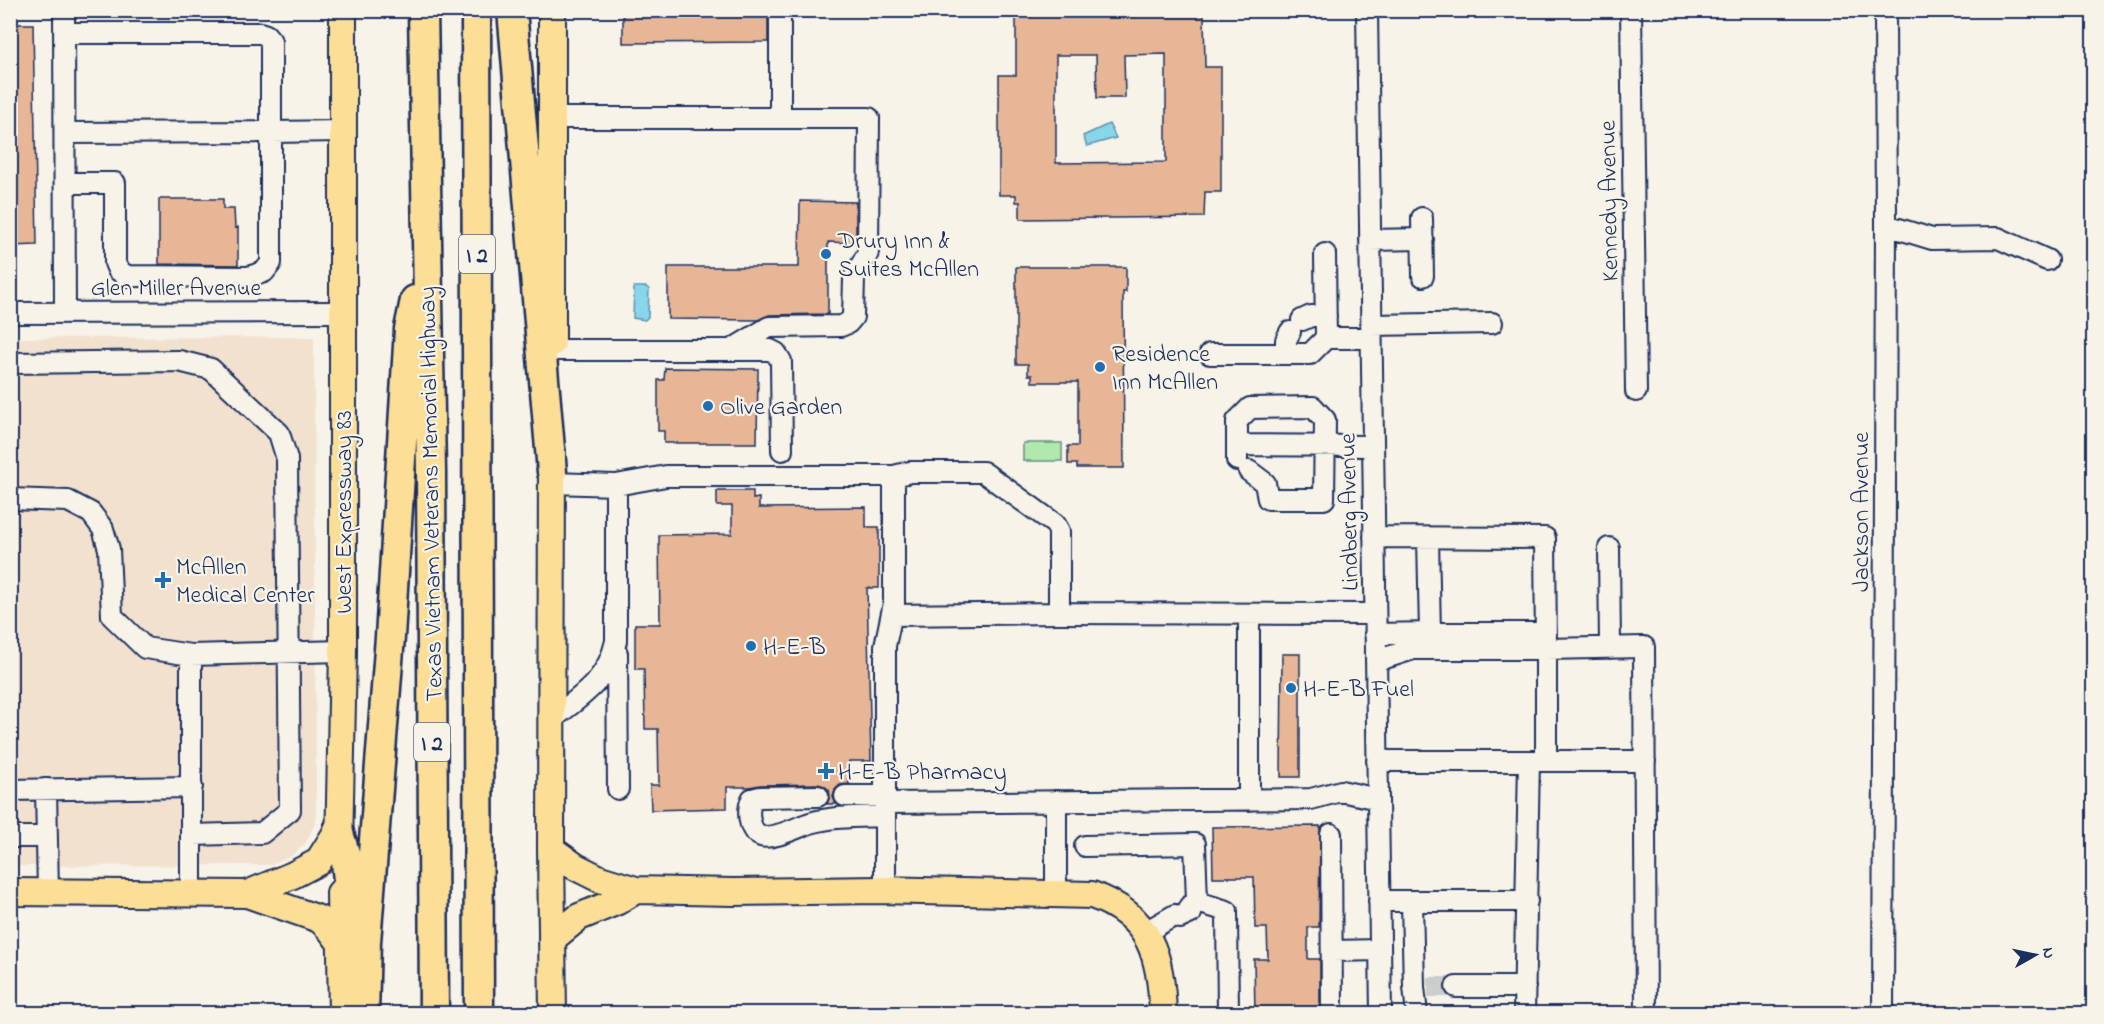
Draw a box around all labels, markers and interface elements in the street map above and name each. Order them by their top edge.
street label: Kennedy Avenue [1592,120,1630,282]
place label: Drury Inn & Suites McAllen [837,225,979,288]
road number: I 2 [459,235,495,273]
marker: Drury Inn & Suites McAllen [819,247,833,261]
street label: Glen Miller Avenue [91,272,262,307]
street label: Texas Vietnam Veterans Memorial Highway [411,286,455,702]
place label: Residence Inn McAllen [1112,338,1218,401]
marker: Residence Inn McAllen [1093,360,1107,374]
place label: Olive Garden [720,391,842,426]
marker: Olive Garden [701,399,715,413]
street label: West Expressway 83 [328,410,364,614]
street label: Lindberg Avenue [1332,432,1369,591]
street label: Jackson Avenue [1845,432,1880,592]
place label: McAllen Medical Center [176,551,315,614]
marker: McAllen Medical Center [154,571,172,589]
place label: H-E-B [763,631,826,666]
marker: H-E-B [744,639,758,653]
place label: H-E-B Fuel [1303,673,1414,708]
marker: H-E-B Fuel [1284,681,1298,695]
road number: I 2 [414,723,450,761]
place label: H-E-B Pharmacy [838,756,1006,792]
marker: H-E-B Pharmacy [819,764,833,778]
north arrow [2005,925,2065,985]
text: N [2035,946,2061,960]

